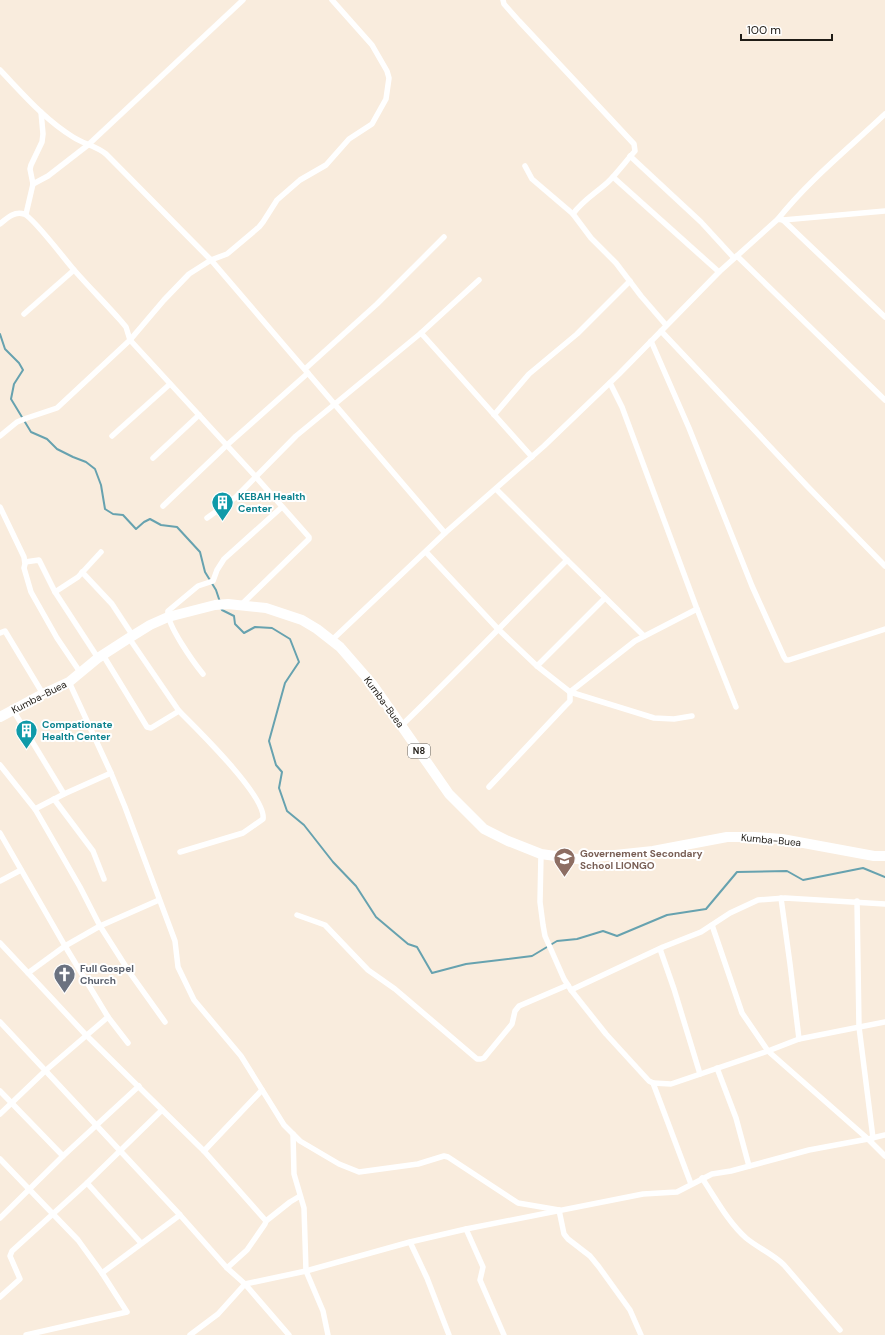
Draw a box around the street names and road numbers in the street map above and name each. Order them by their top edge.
street label: Kumba-Buea [361,674,407,730]
street label: Kumba-Buea [9,678,69,716]
road number: N8 [408,744,430,758]
street label: Kumba-Buea [740,831,802,849]

